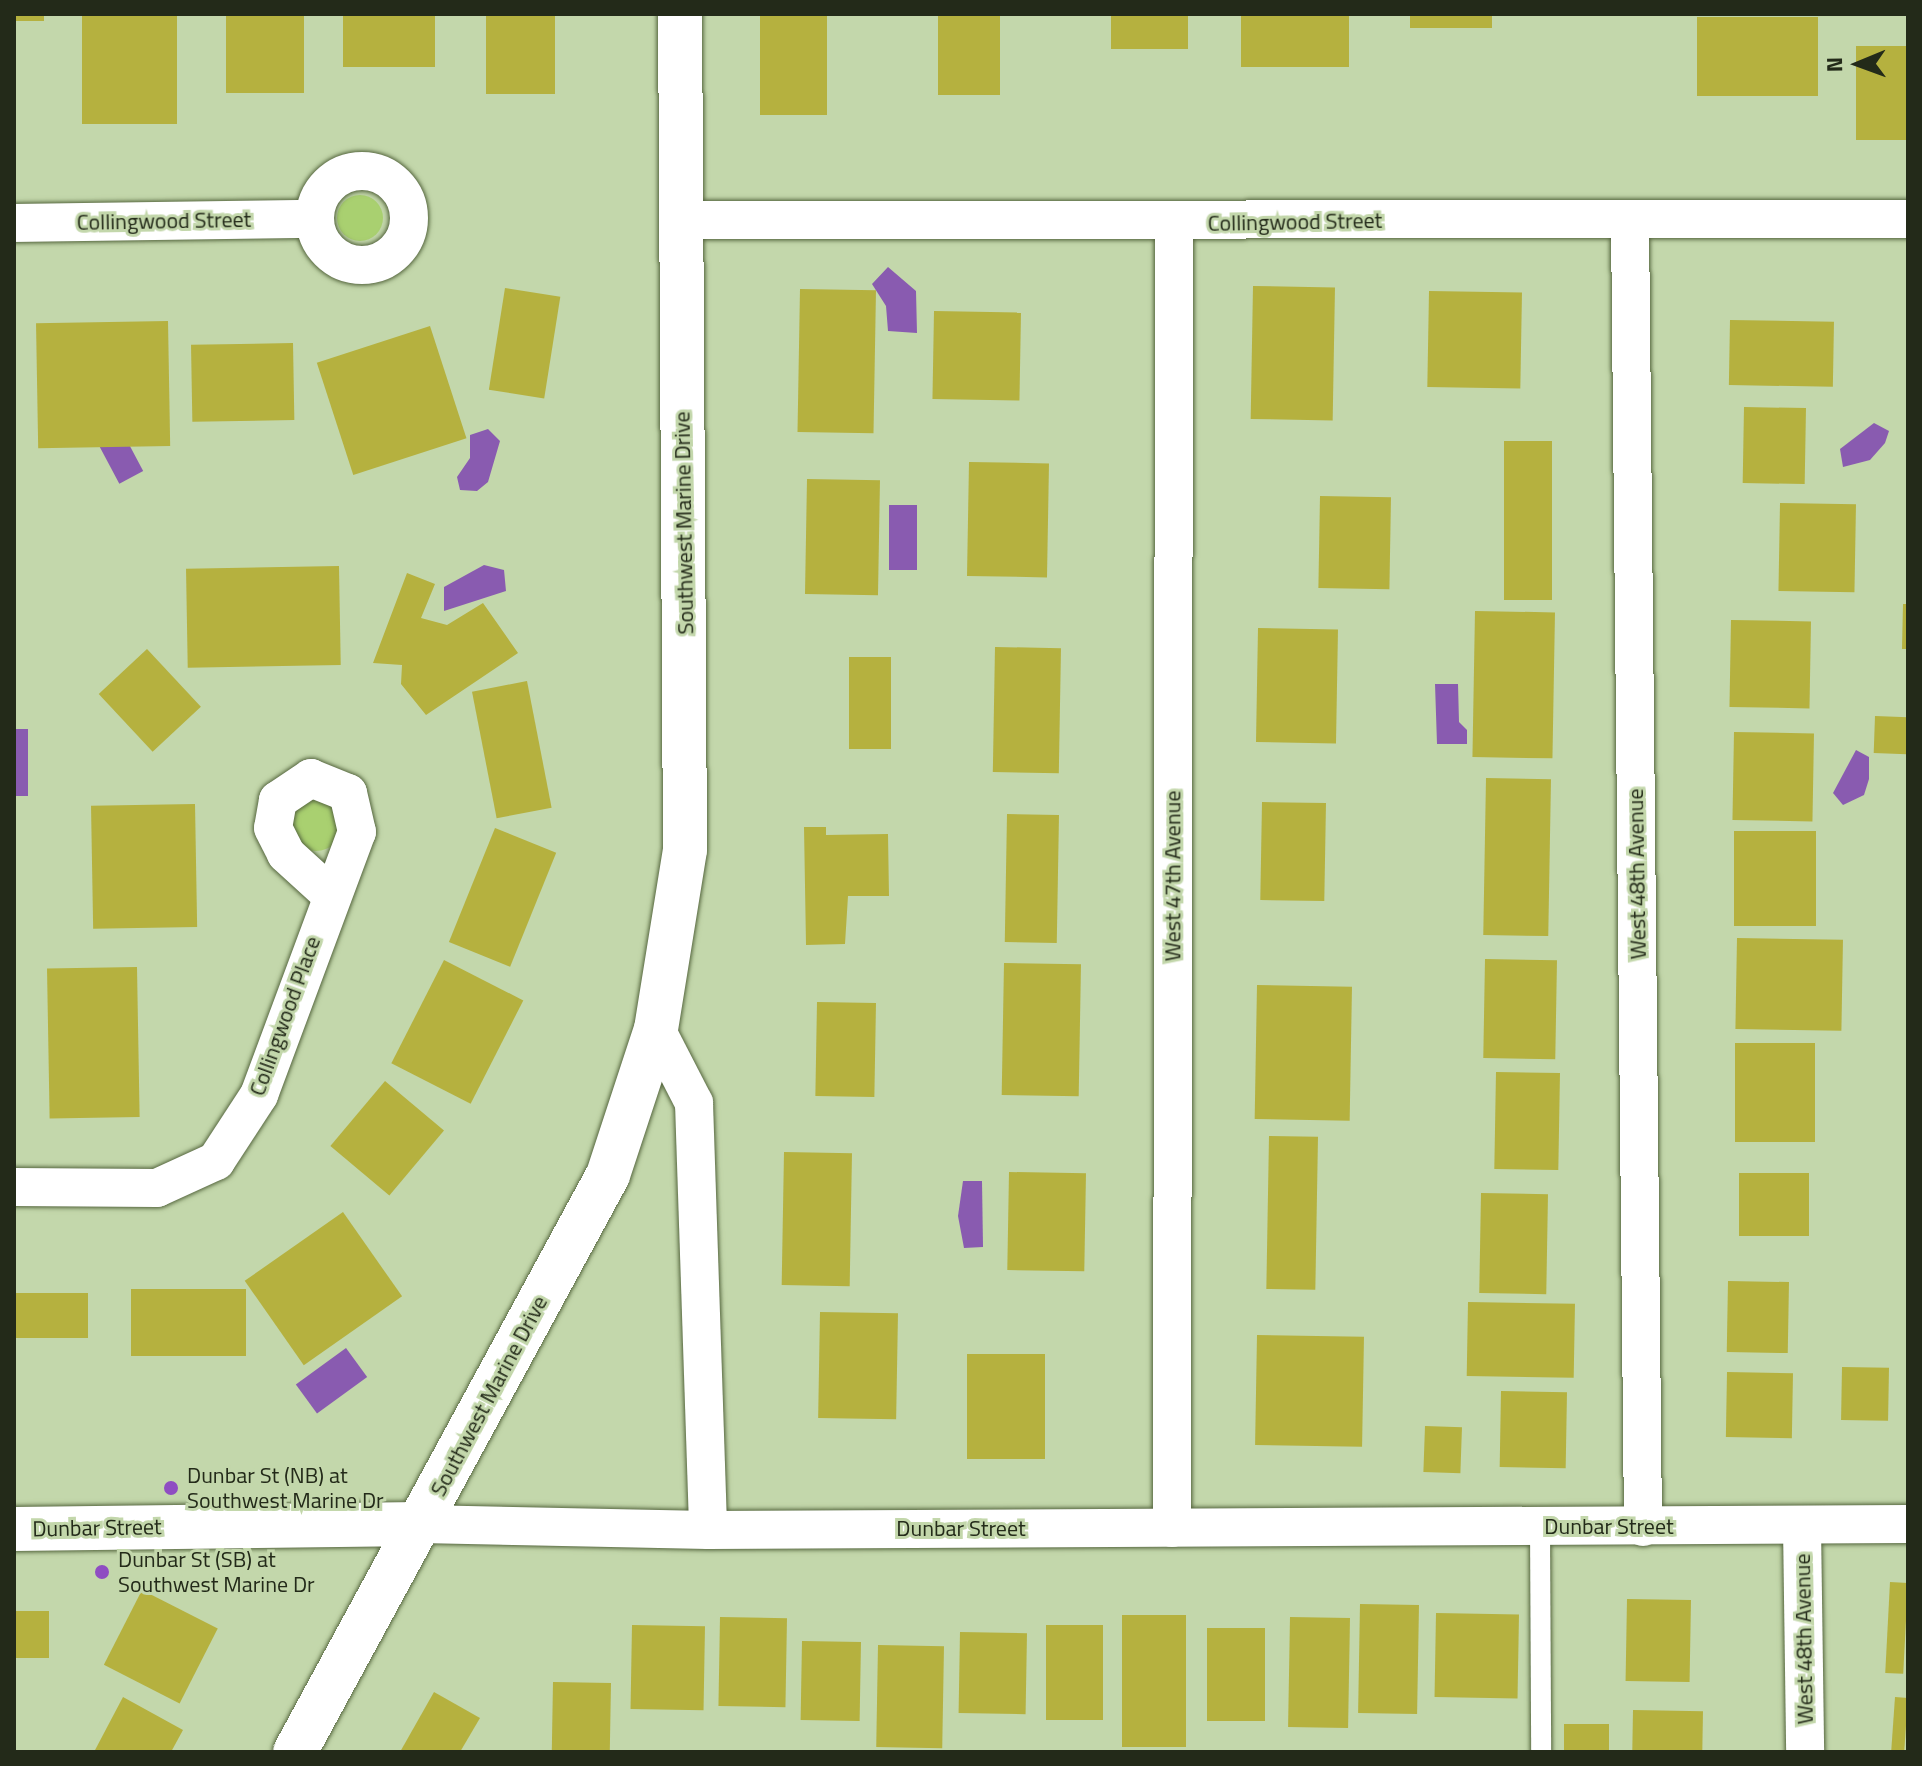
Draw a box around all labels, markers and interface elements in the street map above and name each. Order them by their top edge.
north arrow [1818,24,1898,104]
text: N [1817,56,1851,72]
street label: Collingwood Street [77,206,251,236]
street label: Collingwood Street [1208,207,1382,237]
street label: Southwest Marine Drive [669,411,699,635]
street label: West 48th Avenue [1622,788,1652,960]
street label: West 47th Avenue [1160,791,1186,961]
street label: Collingwood Place [244,933,326,1099]
street label: Southwest Marine Drive [425,1291,553,1501]
place label: Dunbar St (NB) at Southwest Marine Dr [187,1462,384,1514]
marker: Dunbar St (NB) at Southwest Marine Dr [162,1479,180,1497]
street label: Dunbar Street [32,1514,162,1542]
street label: Dunbar Street [1544,1514,1674,1540]
street label: Dunbar Street [896,1516,1026,1542]
place label: Dunbar St (SB) at Southwest Marine Dr [118,1546,315,1598]
street label: West 48th Avenue [1789,1553,1819,1725]
marker: Dunbar St (SB) at Southwest Marine Dr [93,1563,111,1581]

